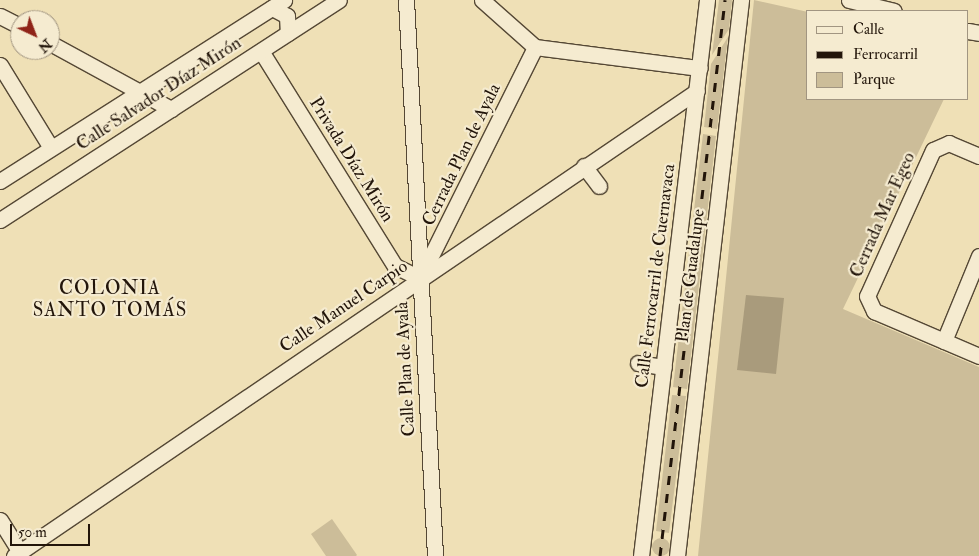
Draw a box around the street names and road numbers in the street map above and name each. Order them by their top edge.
street label: Calle Salvador Díaz Mirón [73,33,245,155]
street label: Cerrada Plan de Ayala [418,80,506,230]
street label: Privada Díaz Mirón [304,94,398,226]
street label: Cerrada Mar Egeo [846,149,920,281]
street label: Calle Ferrocarril de Cuernavaca [632,163,680,389]
street label: Plan de Guadalupe [672,208,710,344]
street label: Calle Manuel Carpio [276,256,412,358]
street label: Calle Plan de Ayala [392,301,420,437]

